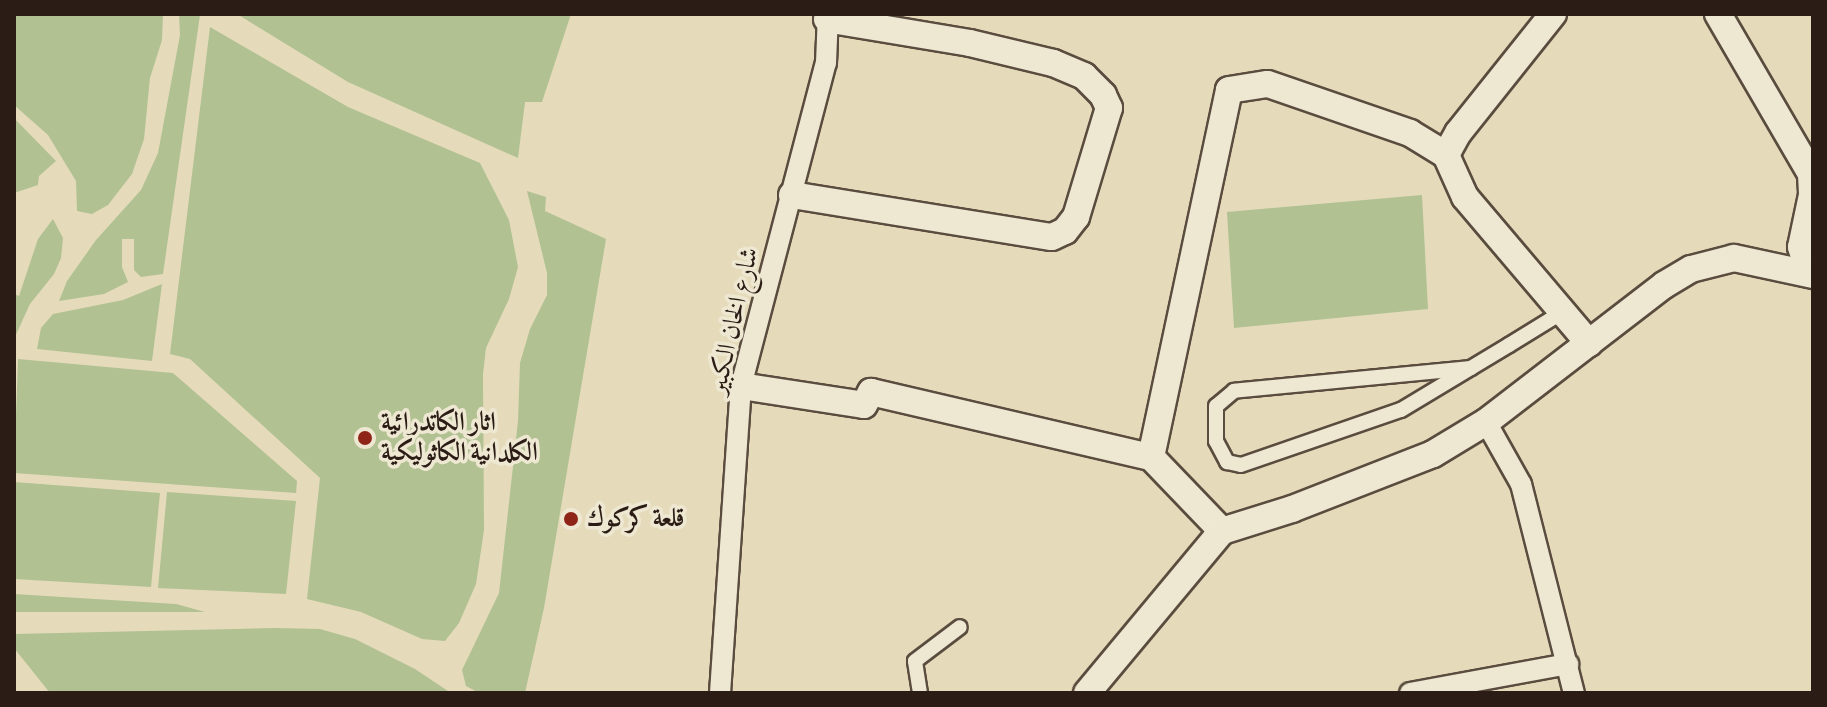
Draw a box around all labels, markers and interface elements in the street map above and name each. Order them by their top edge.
street label: شارع الخان الكبير [702,245,766,397]
place label: اثار الكاتدرائية الكلدانية الكاثوليكية [381,407,538,468]
marker: اثار الكاتدرائية الكلدانية الكاثوليكية [356,429,374,447]
place label: قلعة كركوك [587,503,685,535]
marker: قلعة كركوك [562,510,580,528]

